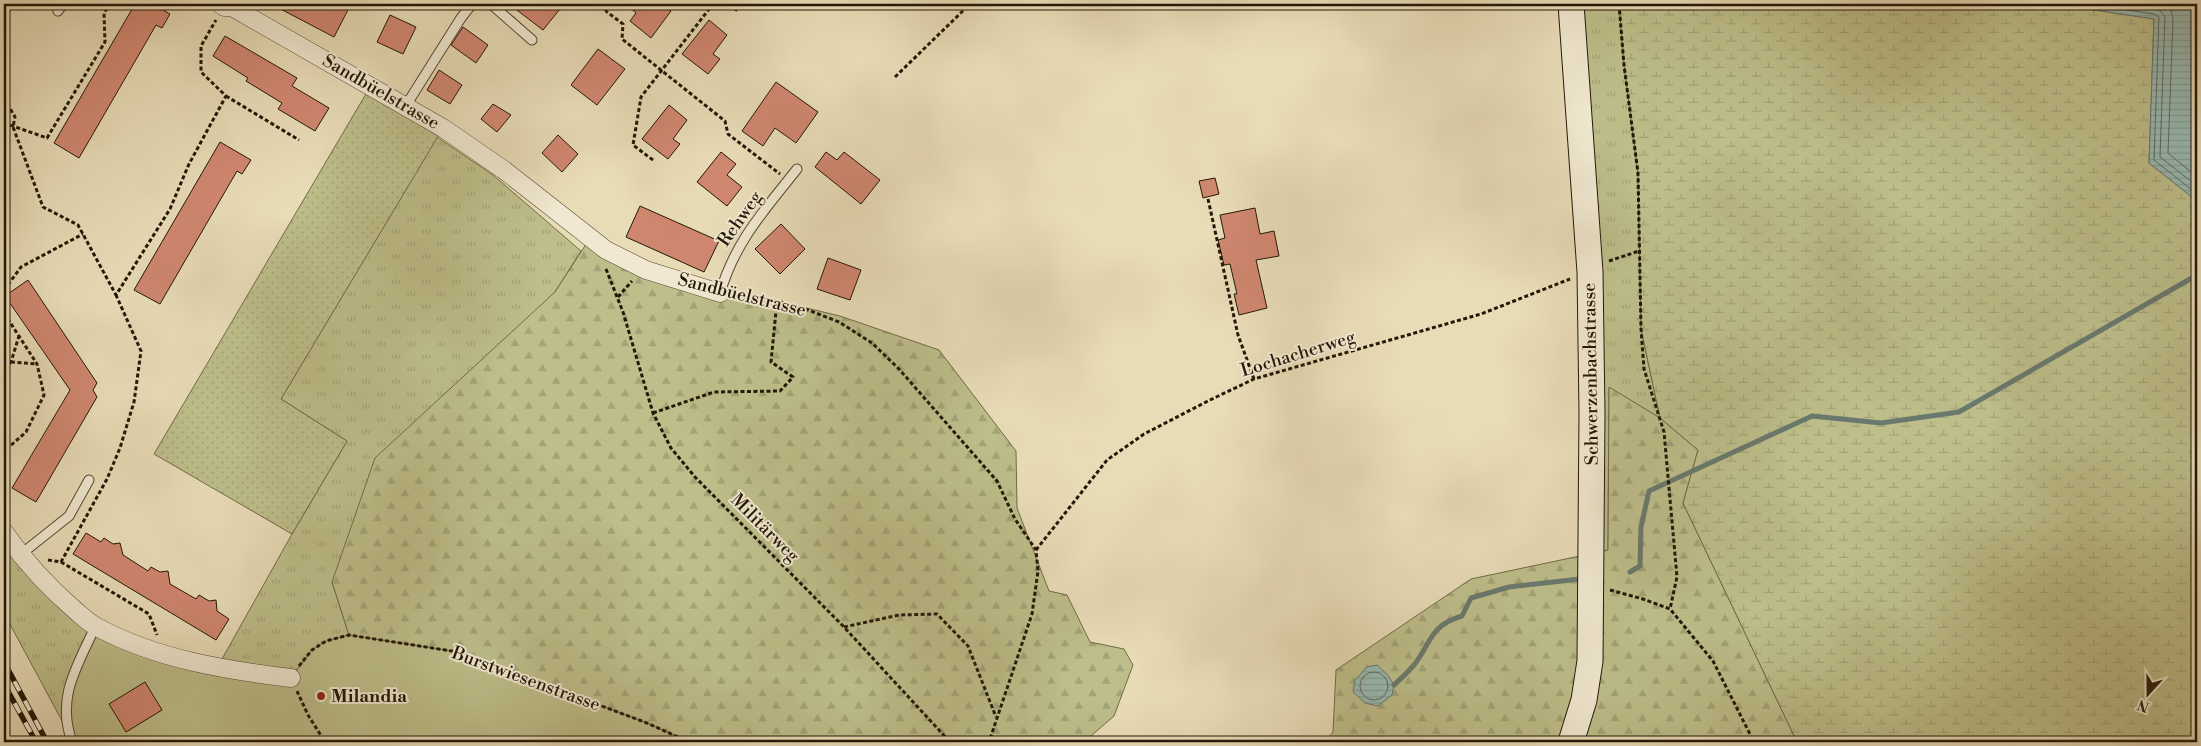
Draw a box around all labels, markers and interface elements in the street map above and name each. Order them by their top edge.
street label: Sandbüelstrasse [318,49,444,135]
street label: Rehweg [713,186,768,251]
street label: Sandbüelstrasse [675,268,809,322]
street label: Schwerzenbachstrasse [1578,282,1604,466]
street label: Lochacherweg [1238,325,1359,382]
street label: Militärweg [726,489,805,568]
street label: Burstwiesenstrasse [448,641,603,717]
north arrow [2124,668,2174,718]
place label: Milandia [331,685,407,708]
marker: Milandia [315,690,327,702]
text: N [2135,695,2152,716]

